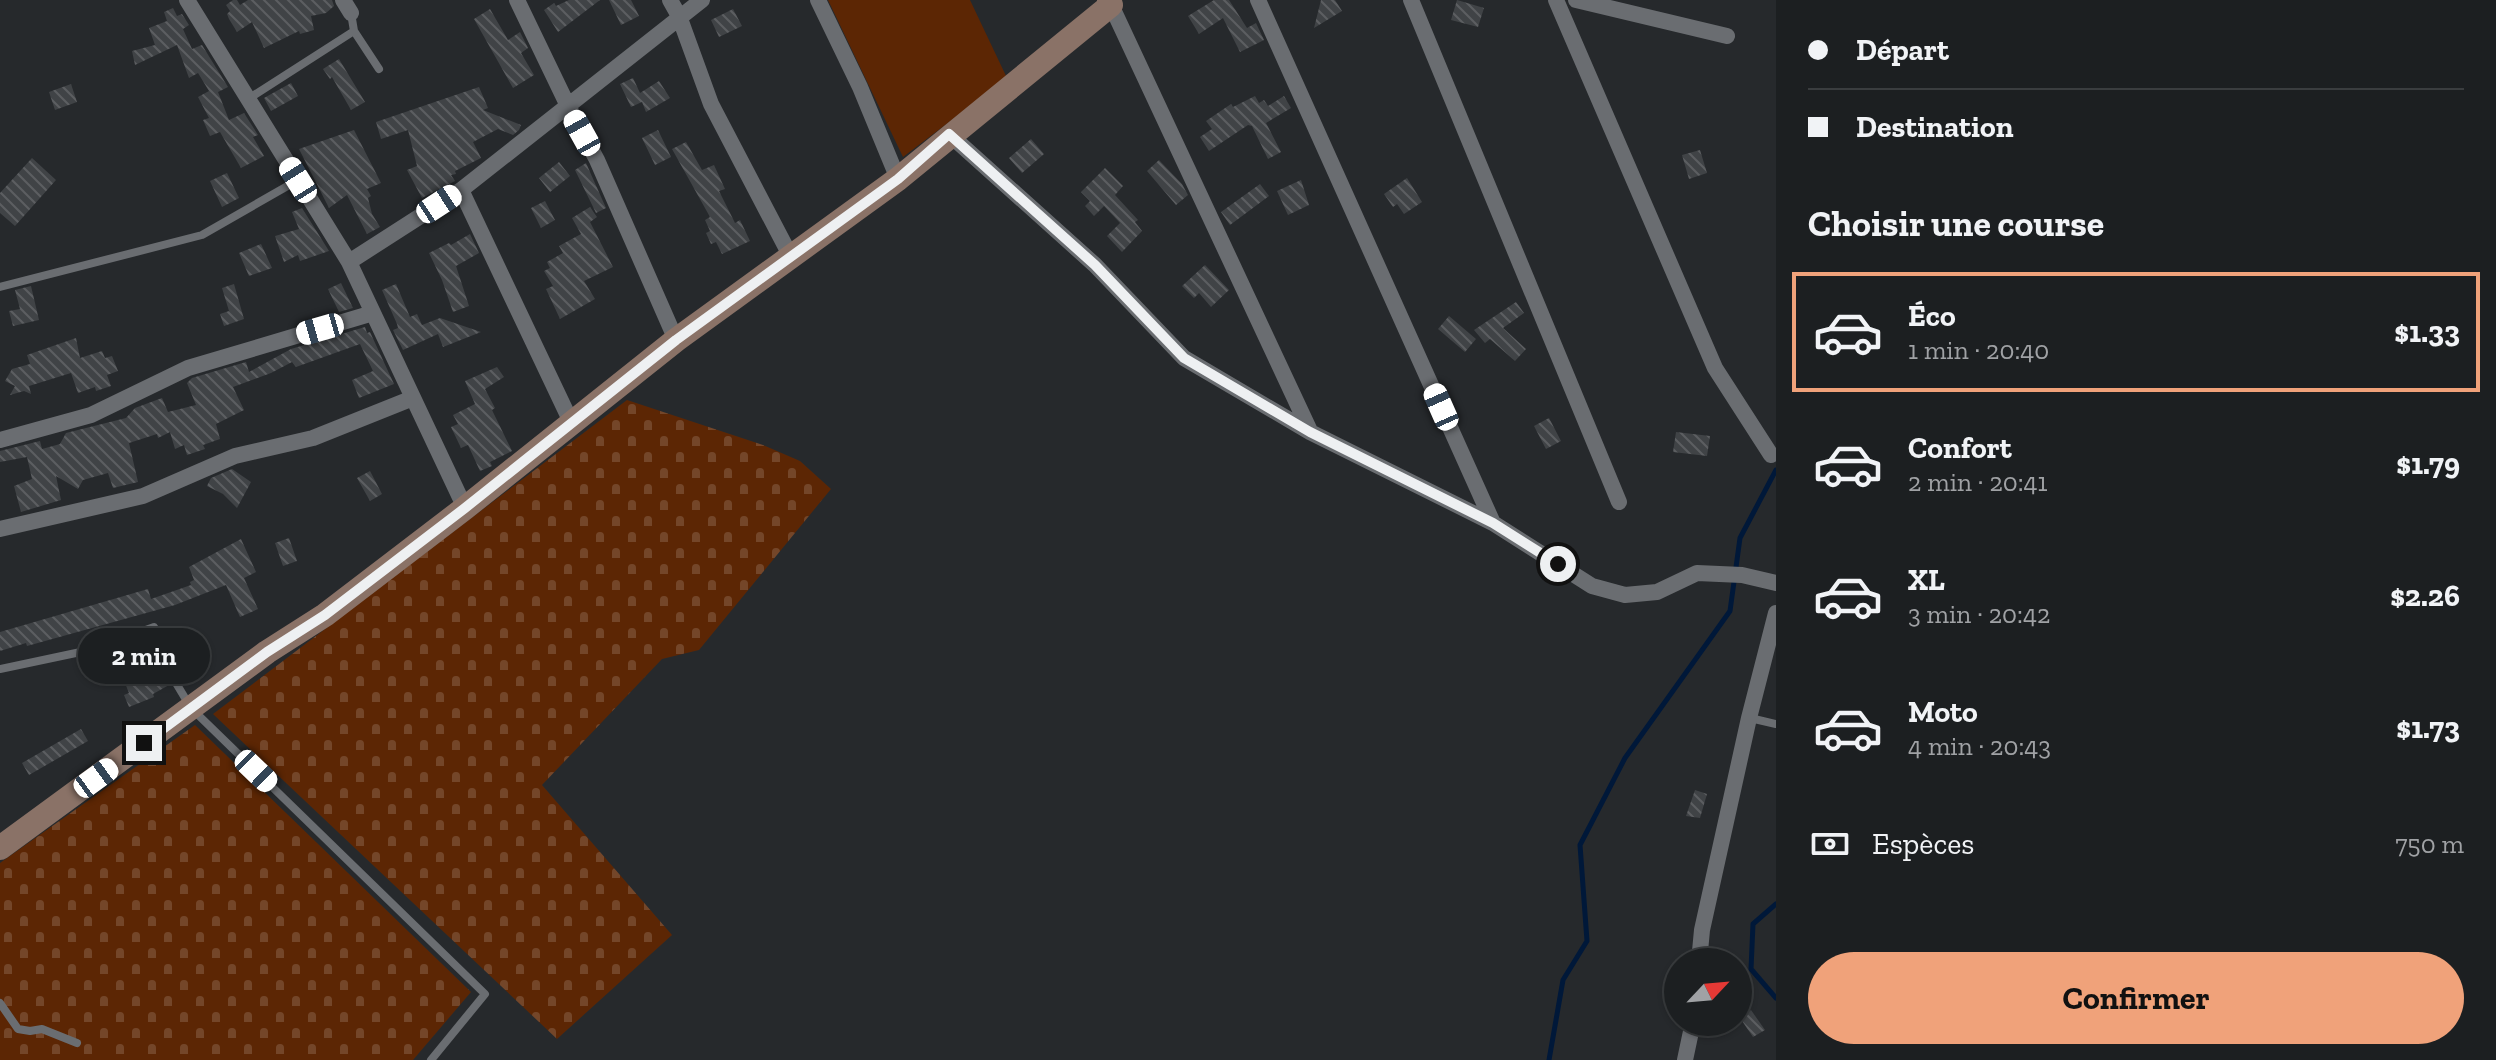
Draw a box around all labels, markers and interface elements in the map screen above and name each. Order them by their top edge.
text: Départ [1856,32,1949,68]
car [560,106,604,160]
text: Destination [1856,109,2013,145]
car [275,153,321,207]
car [412,181,466,227]
text: Choisir une course [1808,202,2104,245]
icon: car [1812,296,1884,368]
text: Éco [1908,298,1956,334]
car [294,311,346,347]
text: $1.33 [2394,314,2460,350]
text: 1 min · 20:40 [1908,334,2049,366]
car [1420,380,1462,434]
icon: car [1812,428,1884,500]
text: Confort [1908,430,2012,466]
text: $1.79 [2396,446,2460,482]
text: 2 min · 20:41 [1908,466,2048,498]
route start [1540,546,1576,582]
icon: car [1812,560,1884,632]
text: XL [1908,562,1945,598]
text: $2.26 [2390,578,2460,614]
text: 3 min · 20:42 [1908,598,2050,630]
callout: 2 min [78,627,210,683]
text: 2 min [112,640,176,672]
icon: car [1812,692,1884,764]
text: Moto [1908,694,1978,730]
text: $1.73 [2396,710,2460,746]
route end [126,725,162,761]
text: 4 min · 20:43 [1908,730,2051,762]
car [230,746,282,796]
car [70,754,122,802]
icon: cash [1808,822,1852,866]
text: Espèces [1872,826,1974,862]
text: 750 m [2395,828,2464,860]
north arrow [1664,948,1752,1036]
map controls [1664,948,1752,1036]
button: Confirmer [1808,952,2464,1044]

